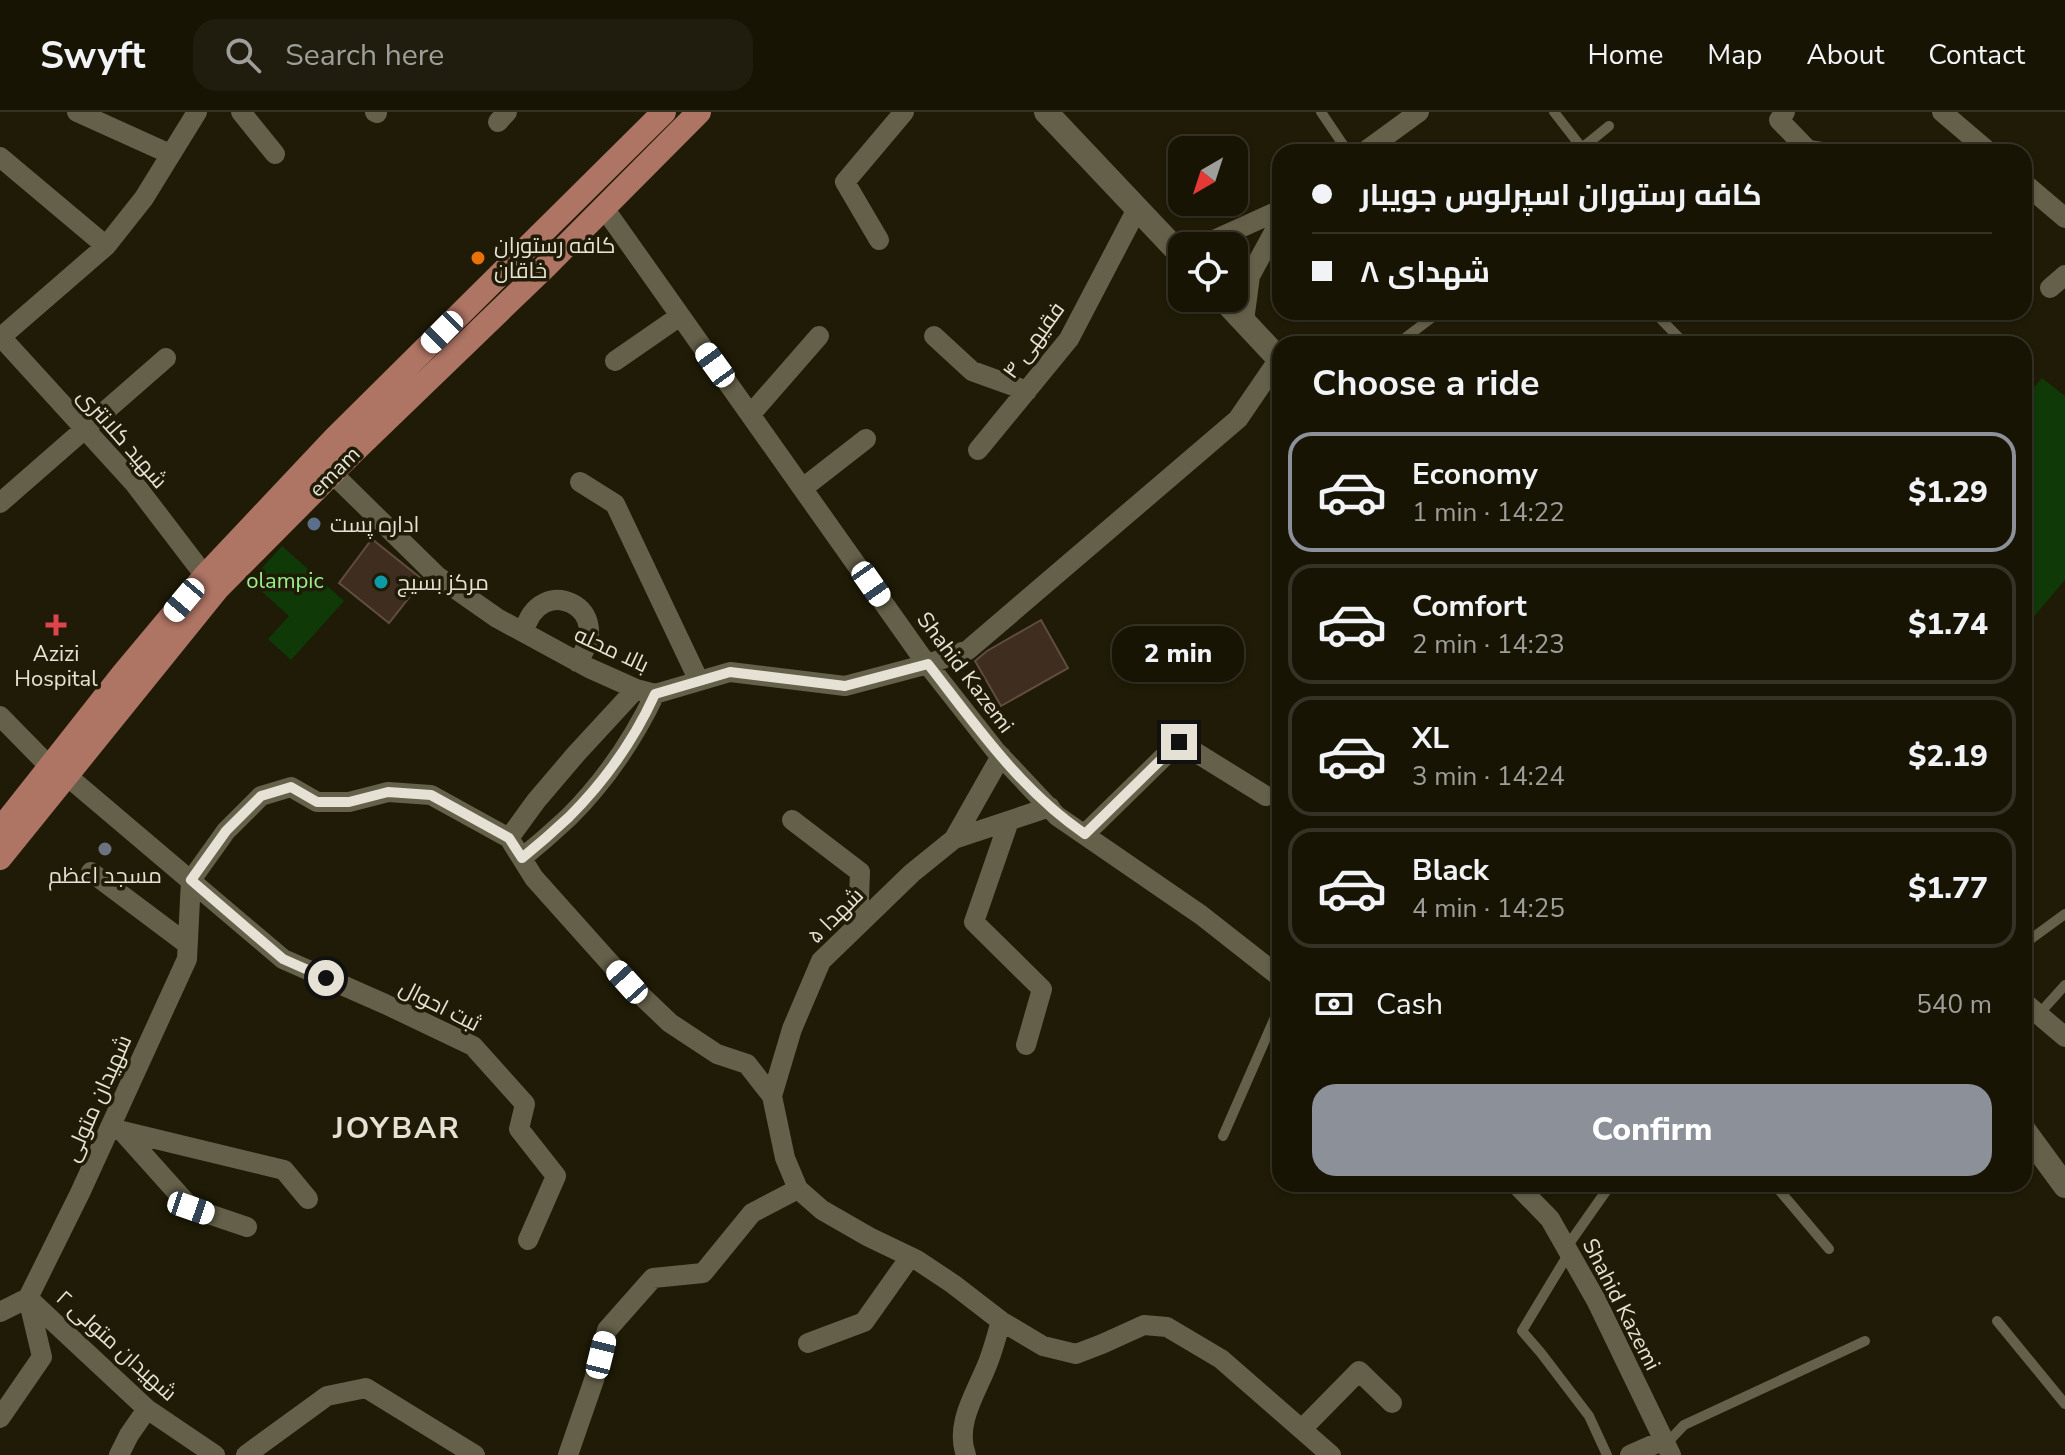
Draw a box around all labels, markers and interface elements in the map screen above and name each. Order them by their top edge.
search box [193,19,753,91]
text: Swyft [40,30,145,81]
icon: search [221,33,265,77]
text: Search here [285,35,444,76]
text: Home [1588,36,1663,74]
text: Map [1707,36,1762,74]
text: About [1806,36,1884,74]
text: Contact [1928,36,2025,74]
north arrow [1168,136,1248,216]
map controls [1168,136,1248,312]
text: کافه رستوران اسپرلوس جویبار [1360,175,1762,216]
place label: کافه رستوران خاقان [494,231,616,286]
button: locate [1168,232,1248,312]
marker: کافه رستوران خاقان [469,249,487,267]
text: شهدای ۸ [1360,252,1490,293]
street label: فقیهی ۴ [996,296,1072,385]
car [417,307,467,357]
car [691,339,739,391]
text: Choose a ride [1312,359,1540,408]
street label: شهید کلانتری [70,382,174,495]
street label: emam [303,440,367,504]
text: Economy [1412,454,1538,495]
icon: car [1316,456,1388,528]
text: $1.29 [1908,472,1988,513]
text: 1 min · 14:22 [1412,495,1565,530]
place label: اداره پست [330,510,420,540]
marker: اداره پست [305,515,323,533]
car [847,557,895,611]
park label: olampic [246,566,324,596]
place label: مرکز بسیج [397,568,489,598]
marker: مرکز بسیج [372,573,390,591]
car [159,574,209,626]
text: Comfort [1412,586,1527,627]
icon: car [1316,588,1388,660]
text: $1.74 [1908,604,1988,645]
street label: Shahid Kazemi [910,606,1021,739]
marker: Azizi Hospital [45,614,67,636]
street label: بالا محله [569,620,654,680]
callout: 2 min [1113,626,1245,682]
text: 2 min · 14:23 [1412,627,1565,662]
text: 2 min [1144,636,1212,671]
place label: Azizi Hospital [14,639,98,694]
text: XL [1412,718,1449,759]
icon: car [1316,720,1388,792]
route end [1161,724,1197,760]
text: $2.19 [1908,736,1988,777]
text: 3 min · 14:24 [1412,759,1565,794]
marker: مسجد اعظم [96,840,114,858]
text: Black [1412,850,1489,891]
icon: car [1316,852,1388,924]
place label: مسجد اعظم [48,861,162,891]
text: $1.77 [1908,868,1988,909]
street label: شهدا ۵ [801,881,870,950]
text: 4 min · 14:25 [1412,891,1565,926]
car [602,956,652,1008]
route start [308,960,344,996]
street label: ثبت احوال [394,973,485,1039]
icon: cash [1312,982,1356,1026]
text: Cash [1376,984,1443,1025]
text: 540 m [1916,987,1992,1022]
street label: شهیدان متولی [57,1030,139,1167]
button: Confirm [1312,1084,1992,1176]
district label: JOYBAR [332,1108,461,1149]
car [164,1189,218,1227]
street label: Shahid Kazemi [1575,1233,1667,1376]
street label: شهیدان متولی ۲ [49,1283,183,1408]
car [584,1329,618,1381]

